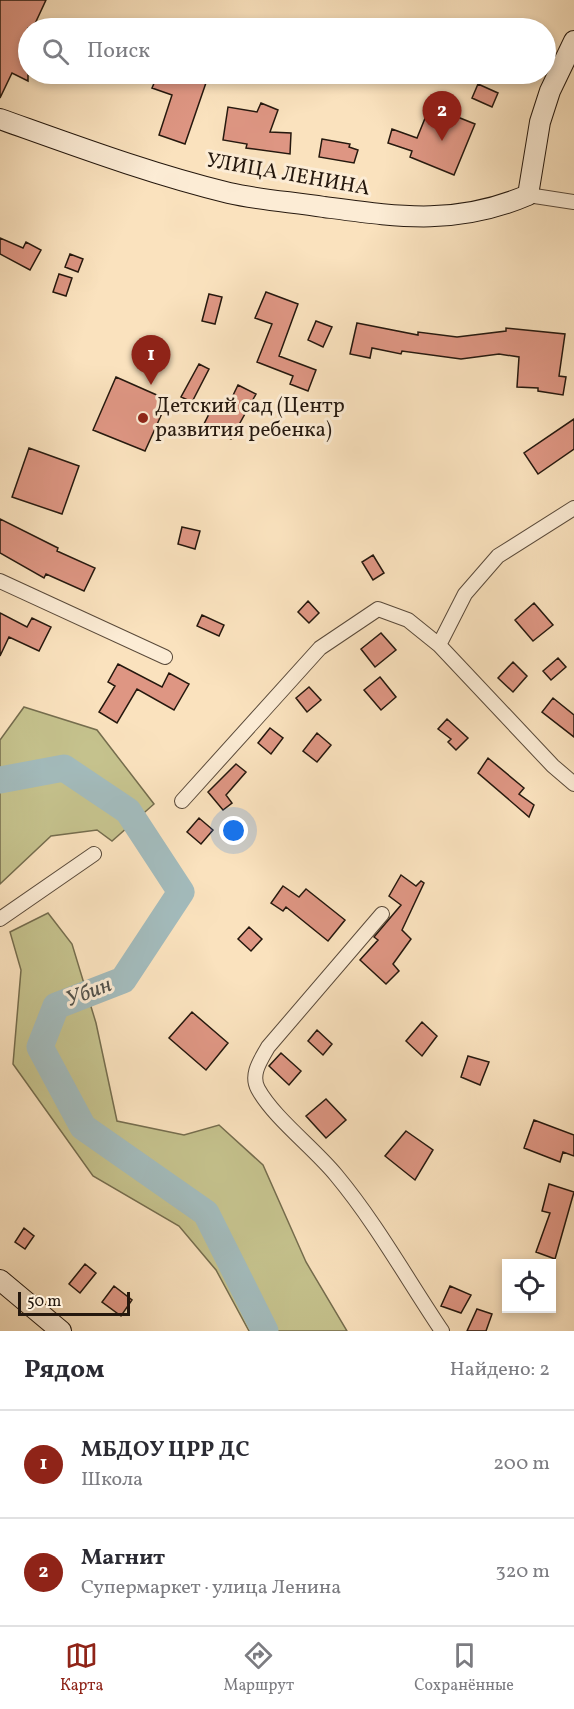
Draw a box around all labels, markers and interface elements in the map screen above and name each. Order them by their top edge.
search box [18,18,556,84]
icon: search [39,35,72,68]
text: Поиск [87,36,150,67]
pin: 2 [422,92,462,141]
street label: УЛИЦА ЛЕНИНА [204,146,372,204]
pin: 1 [132,336,170,385]
place label: Детский сад (Центр развития ребенка) [155,392,345,445]
marker: Детский сад (Центр развития ребенка) [136,411,150,425]
your location [219,816,248,845]
water label: Убин [61,970,117,1016]
map controls [502,1259,556,1313]
button: locate [502,1259,556,1313]
scale bar [18,1289,130,1316]
text: 50 m [27,1291,61,1313]
text: Рядом [24,1352,104,1388]
text: Найдено: 2 [450,1356,550,1384]
text: МБДОУ ЦРР ДС [81,1435,250,1466]
text: 1 [39,1450,48,1478]
text: 200 m [493,1450,550,1478]
text: Школа [81,1466,143,1494]
text: Магнит [81,1543,165,1574]
text: 2 [38,1558,49,1586]
text: 320 m [495,1558,550,1586]
text: Супермаркет · улица Ленина [81,1574,341,1602]
tab: Карта [60,1639,103,1697]
tab: Маршрут [223,1639,294,1697]
tab: Сохранённые [414,1639,514,1697]

